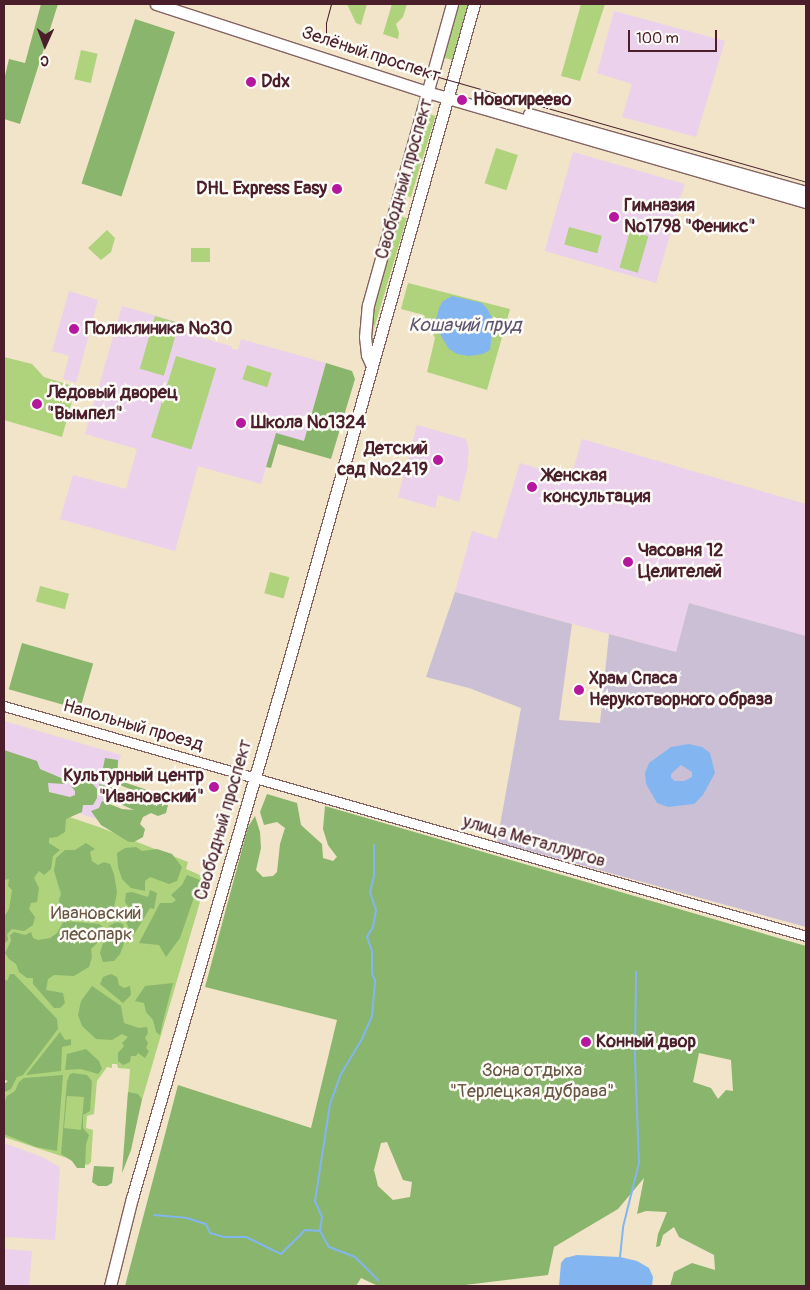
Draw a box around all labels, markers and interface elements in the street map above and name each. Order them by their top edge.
north arrow [20,20,70,70]
scale bar [630,20,719,52]
street label: Зелёный проспект [299,22,443,88]
text: 100 m [636,29,679,48]
text: С [40,52,49,69]
place label: Ddx [261,71,290,93]
marker: Ddx [245,76,257,88]
place label: Новогиреево [473,89,571,111]
marker: Новогиреево [455,93,469,107]
street label: Свободный проспект [372,96,438,262]
place label: DHL Express Easy [196,178,327,200]
marker: DHL Express Easy [331,183,343,195]
place label: Гимназия №1798 "Феникс" [624,196,756,238]
marker: Гимназия №1798 "Феникс" [608,211,620,223]
water label: Кошачий пруд [409,315,521,337]
place label: Поликлиника №30 [85,318,232,340]
marker: Поликлиника №30 [67,322,81,336]
place label: Ледовый дворец "Вымпел" [47,383,178,426]
marker: Ледовый дворец "Вымпел" [31,398,43,410]
place label: Школа №1324 [251,412,366,434]
marker: Школа №1324 [235,417,247,429]
place label: Детский сад №2419 [337,439,428,482]
marker: Детский сад №2419 [432,454,444,466]
place label: Женская консультация [543,466,651,508]
marker: Женская консультация [525,480,539,494]
place label: Часовня 12 Целителей [638,541,723,584]
marker: Часовня 12 Целителей [622,556,634,568]
place label: Храм Спаса Нерукотворного образа [589,669,773,712]
marker: Храм Спаса Нерукотворного образа [573,684,585,696]
street label: Напольный проезд [60,696,206,756]
street label: Свободный проспект [191,737,257,903]
place label: Культурный центр "Ивановский" [63,766,204,809]
marker: Культурный центр "Ивановский" [208,781,220,793]
street label: улица Металлургов [460,811,608,873]
park label: Ивановский лесопарк [51,904,141,946]
place label: Конный двор [596,1031,696,1053]
marker: Конный двор [580,1036,592,1048]
park label: Зона отдыха "Терлецкая дубрава" [450,1061,614,1104]

